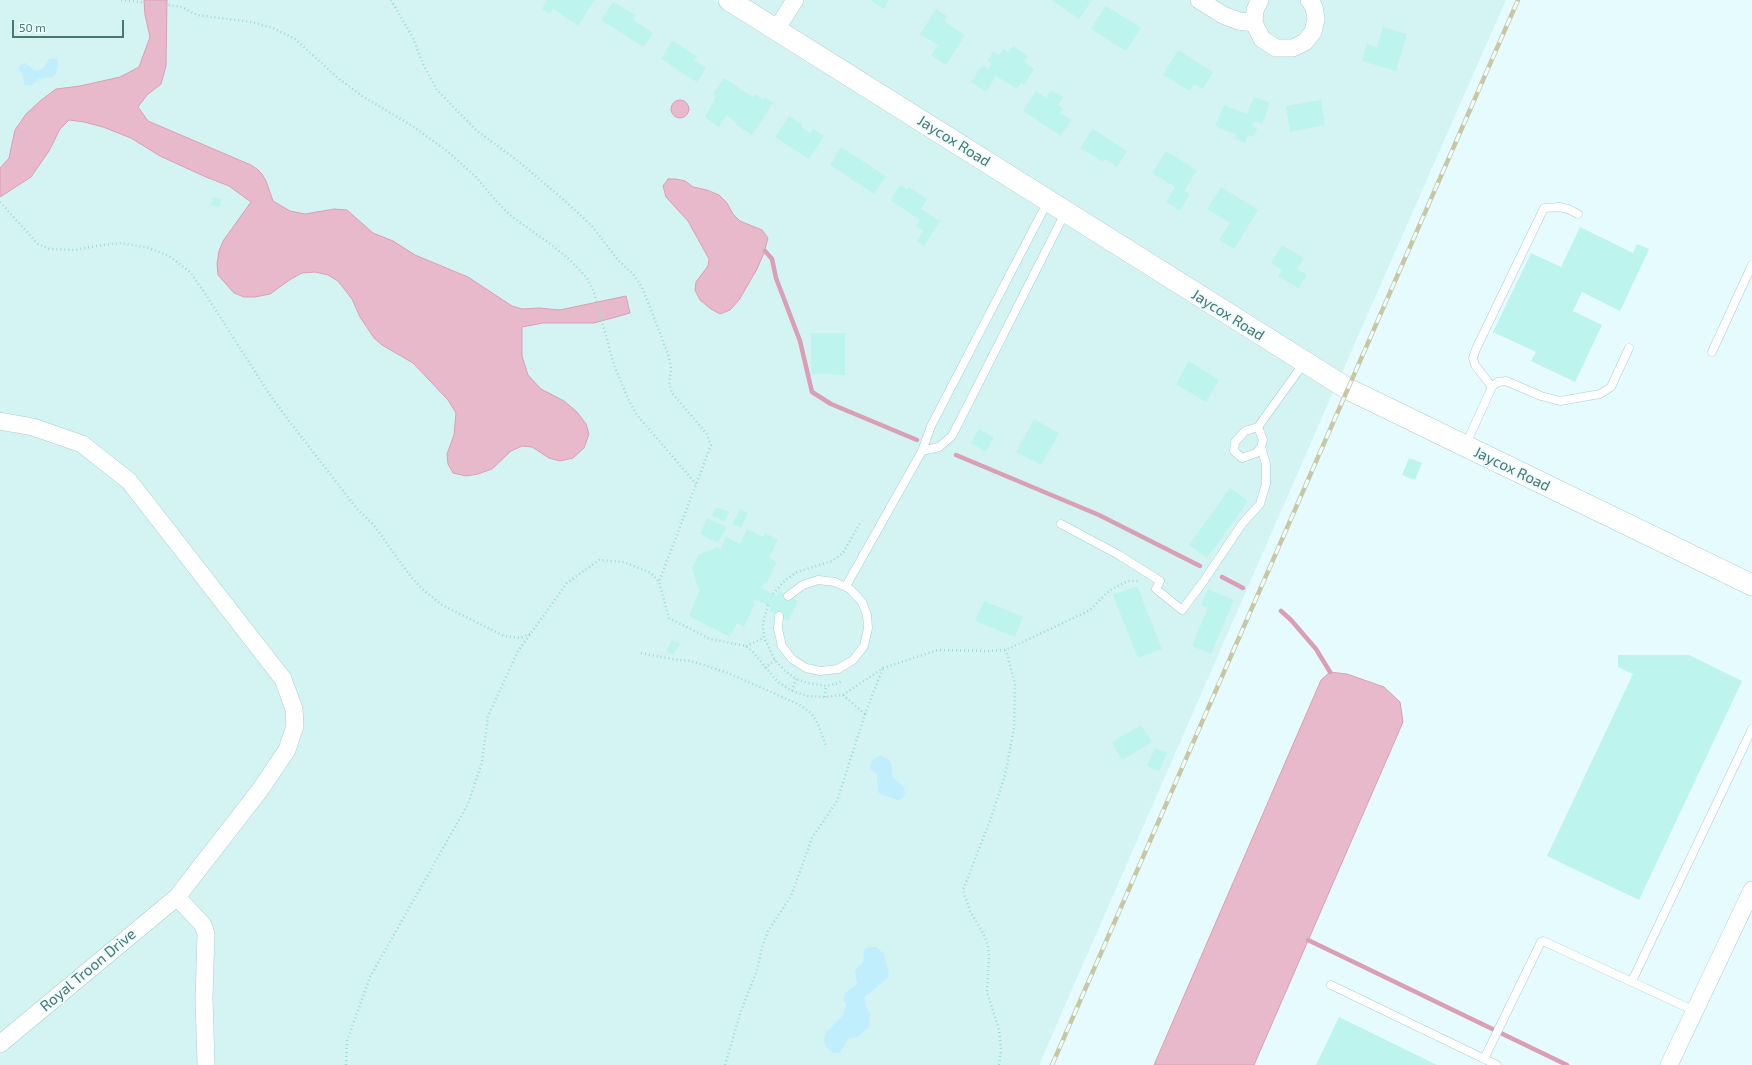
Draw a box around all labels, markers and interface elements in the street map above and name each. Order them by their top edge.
scale bar [14,12,126,38]
text: 50 m [19,20,46,34]
street label: Jaycox Road [914,111,994,171]
street label: Jaycox Road [1188,285,1268,345]
street label: Jaycox Road [1471,443,1553,495]
street label: Royal Troon Drive [36,925,140,1015]

